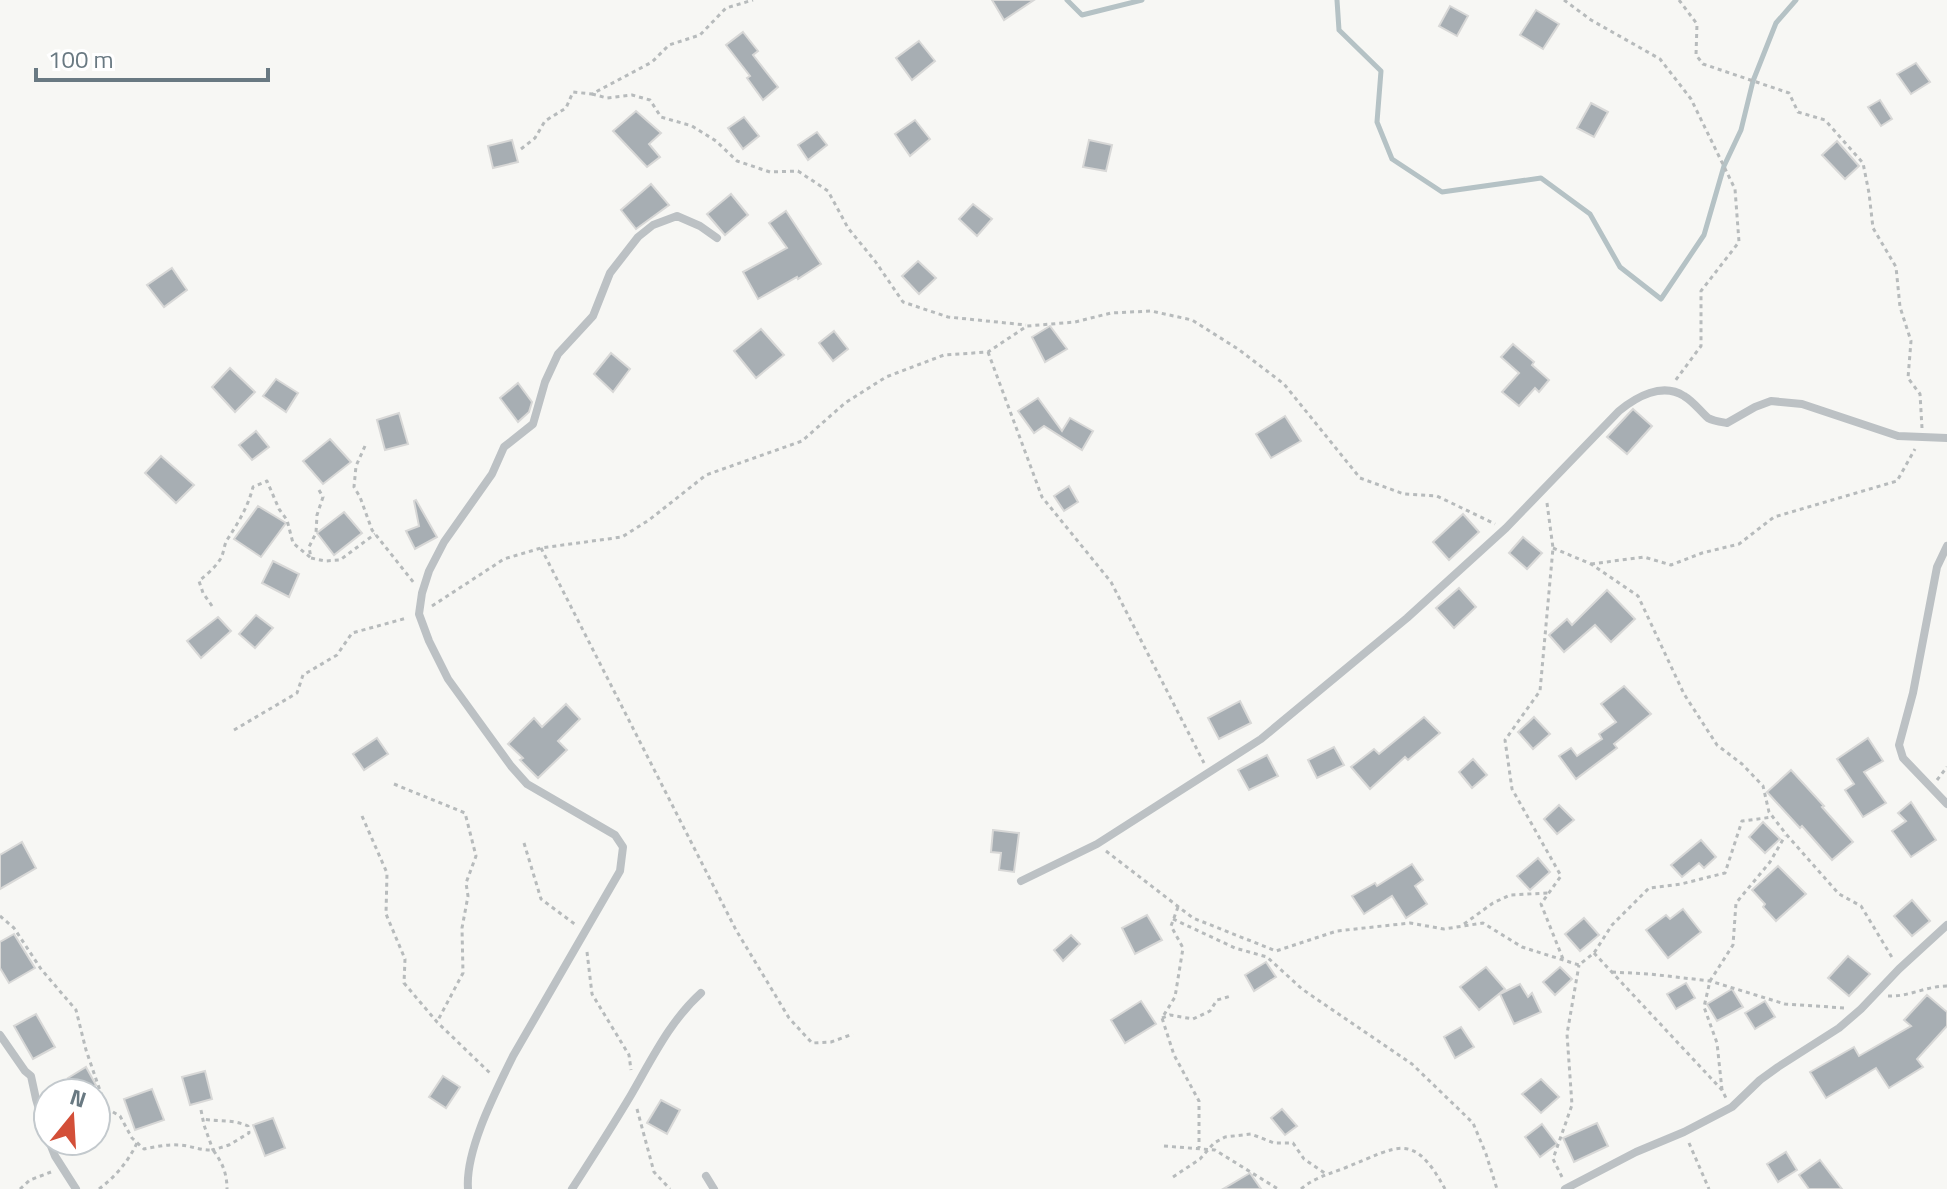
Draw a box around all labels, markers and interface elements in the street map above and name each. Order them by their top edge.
scale bar [36,32,268,82]
text: 100 m [48,41,114,77]
north arrow [32,1077,112,1157]
text: N [66,1079,91,1117]

